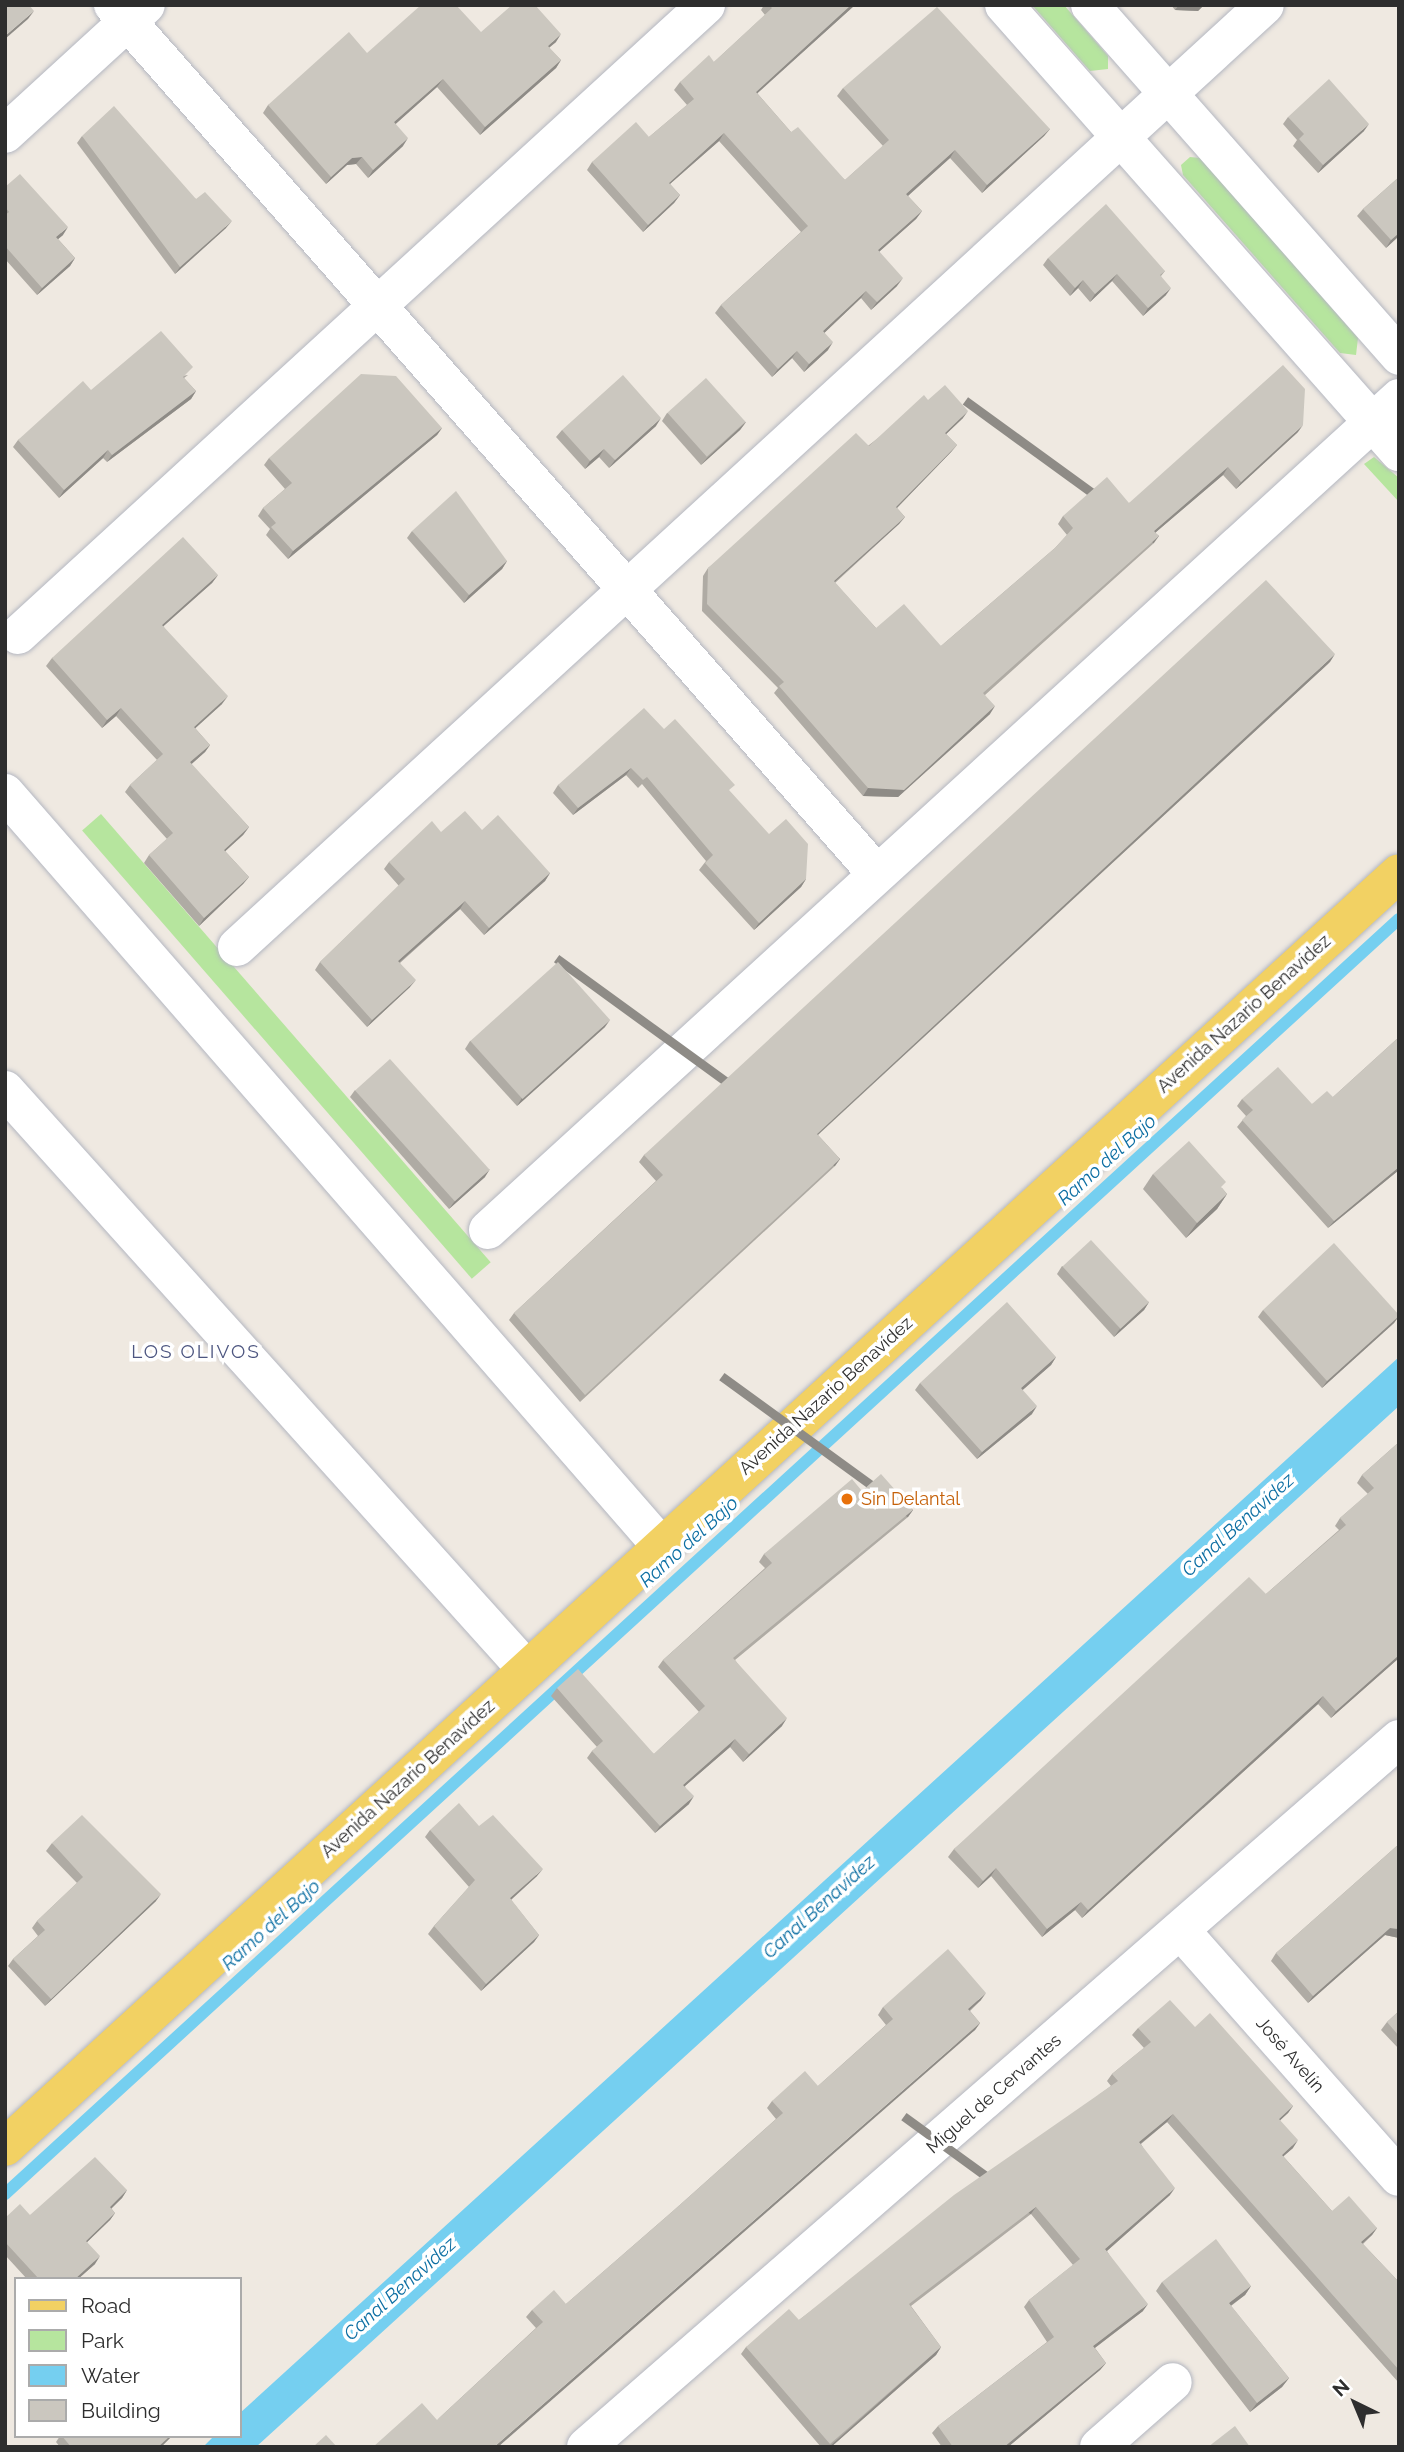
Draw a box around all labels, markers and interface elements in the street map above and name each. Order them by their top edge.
street label: Avenida Nazario Benavídez [1153,930,1335,1098]
water label: Ramo del Bajo [1053,1110,1161,1210]
street label: Avenida Nazario Benavídez [735,1312,917,1480]
district label: LOS OLIVOS [133,1341,259,1363]
water label: Canal Benavídez [1177,1468,1299,1582]
place label: Sin Delantal [861,1488,960,1510]
marker: Sin Delantal [839,1491,855,1507]
water label: Ramo del Bajo [635,1492,743,1592]
street label: Avenida Nazario Benavídez [317,1695,499,1863]
water label: Canal Benavídez [758,1850,880,1964]
water label: Ramo del Bajo [217,1875,325,1975]
street label: José Avelín [1251,2013,1329,2097]
street label: Miguel de Cervantes [922,2029,1066,2159]
water label: Canal Benavídez [339,2232,461,2346]
legend [14,2277,242,2438]
text: Road [81,2293,131,2318]
text: Park [81,2328,124,2353]
text: Water [81,2363,140,2388]
north arrow [1320,2368,1390,2438]
text: N [1328,2375,1353,2401]
text: Building [81,2398,161,2423]

